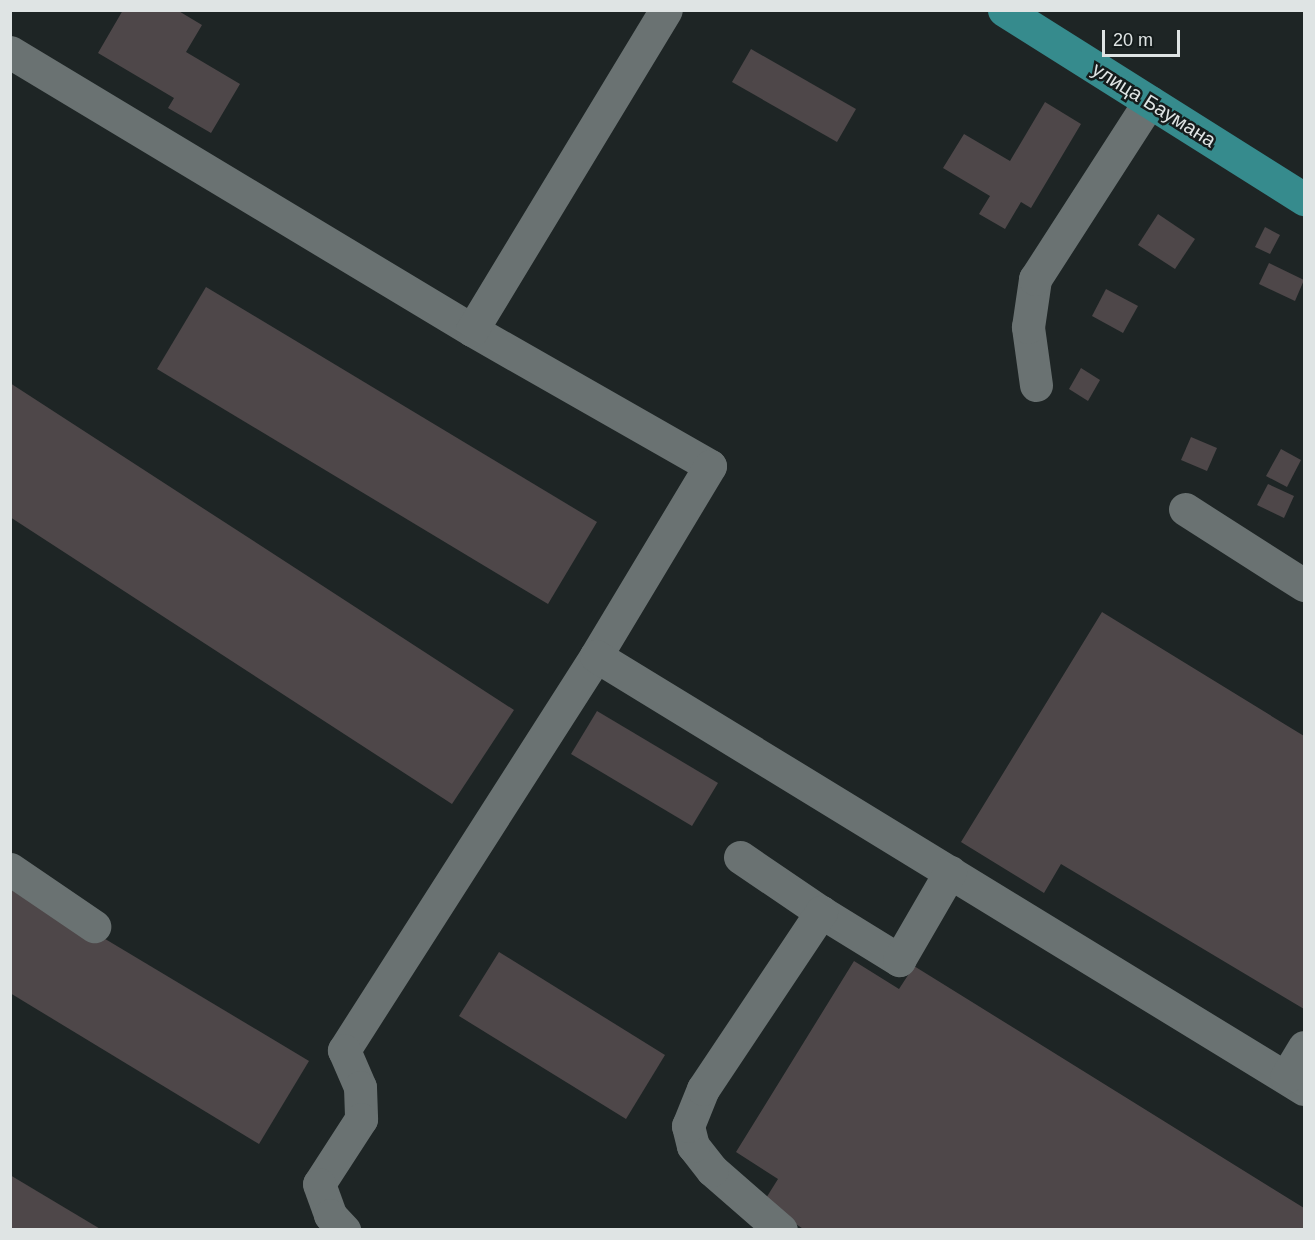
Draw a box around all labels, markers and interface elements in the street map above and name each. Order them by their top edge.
scale bar [1105,18,1183,56]
text: 20 m [1113,30,1153,50]
street label: улица Баумана [1088,57,1220,153]

